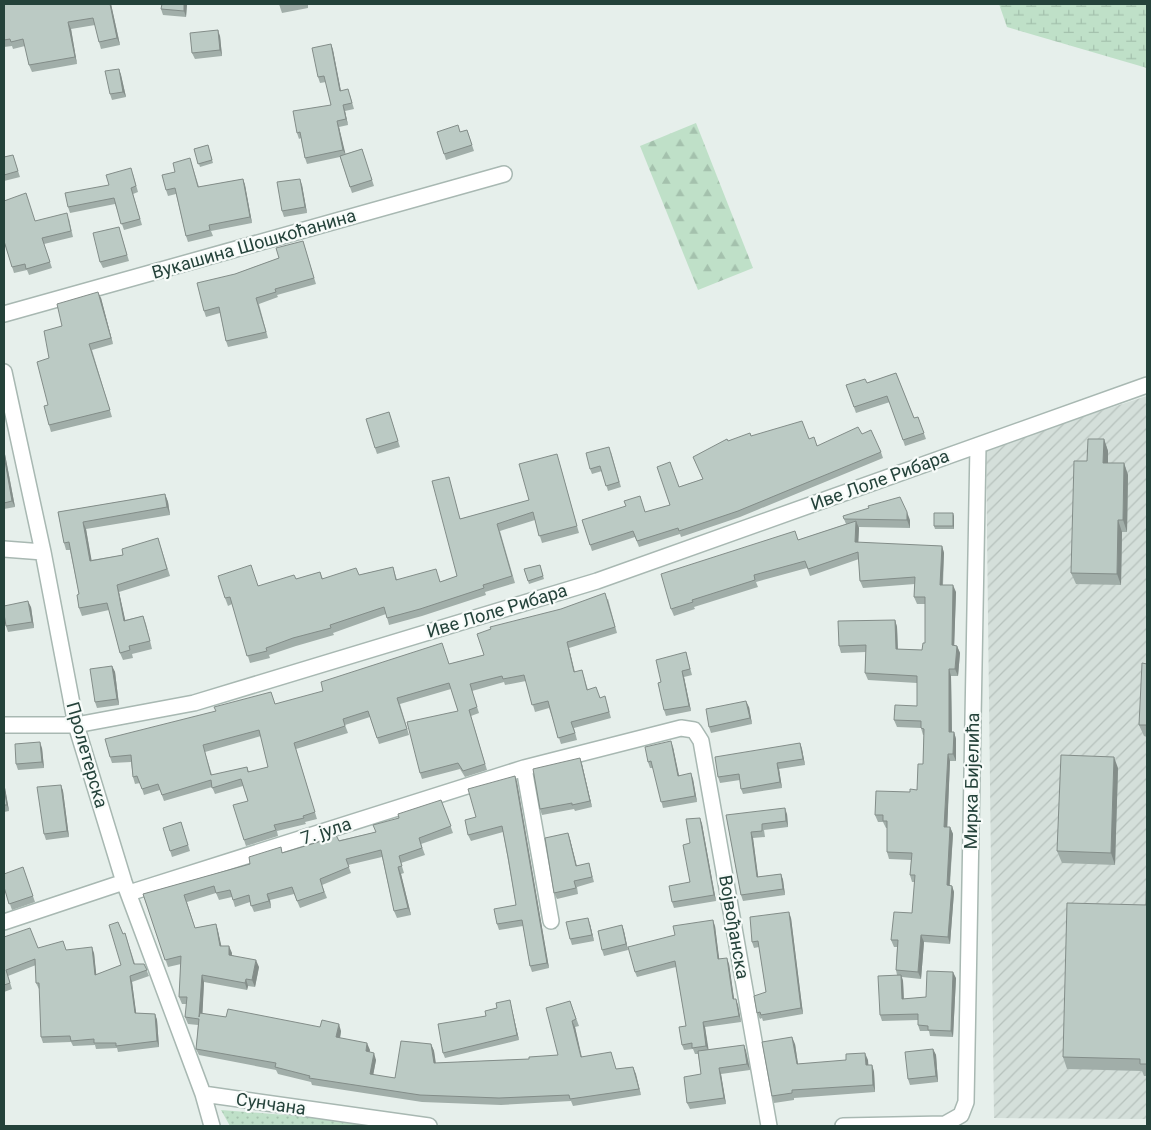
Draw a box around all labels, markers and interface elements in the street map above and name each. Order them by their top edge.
street label: Вукашина Шошкоћанина [149,204,358,283]
street label: Иве Лоле Рибара [808,445,952,514]
street label: Иве Лоле Рибара [424,579,570,642]
street label: Пролетерска [62,699,113,810]
street label: Мирка Бијелића [960,713,983,849]
street label: 7. јула [298,813,354,849]
street label: Војвођанска [715,873,754,981]
street label: Сунчана [235,1088,307,1119]

